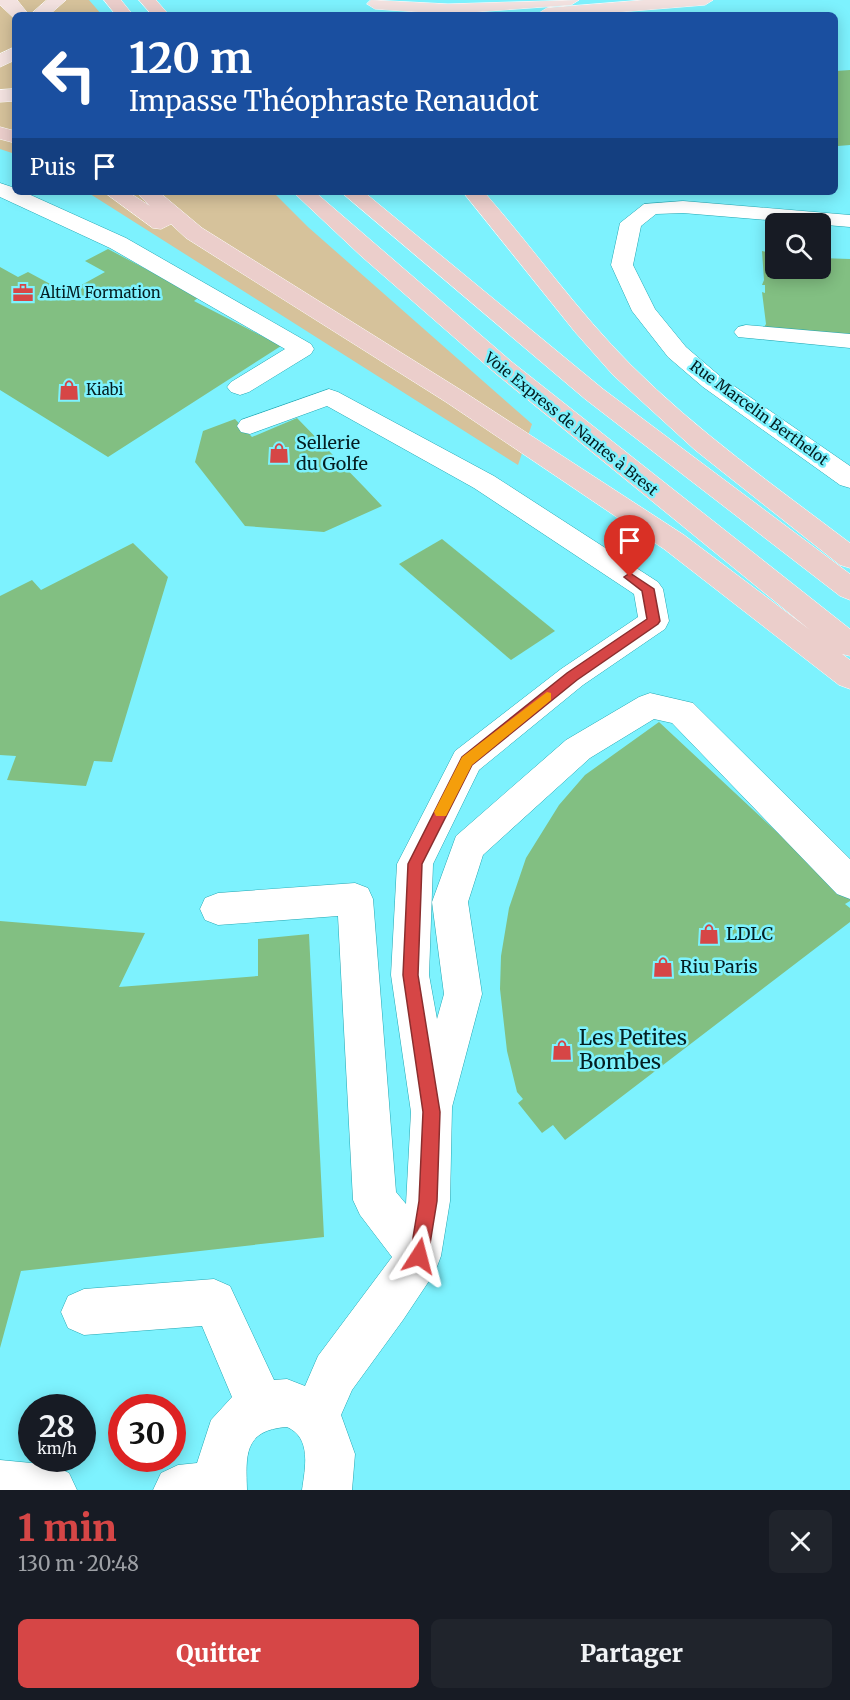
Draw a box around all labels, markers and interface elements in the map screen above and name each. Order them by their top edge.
text: 120 m [129,32,252,84]
icon: left [30,36,108,114]
text: Impasse Théophraste Renaudot [129,84,539,118]
icon: arrive [88,150,121,183]
text: Puis [30,153,76,181]
map controls [765,213,831,279]
button: search [765,213,831,279]
office icon: AltiM Formation [11,281,35,305]
place label: AltiM Formation [39,283,161,302]
street label: Voie Express de Nantes à Brest [480,347,662,500]
street label: Rue Marcelin Berthelot [687,356,832,469]
shop icon: Kiabi [57,378,81,402]
place label: Kiabi [86,380,124,399]
place label: Sellerie du Golfe [296,431,368,475]
shop icon: Sellerie du Golfe [267,441,291,465]
pin [604,515,655,577]
icon: arrive [613,524,646,557]
shop icon: LDLC [697,922,721,946]
place label: LDLC [726,922,773,945]
shop icon: Riu Paris [651,955,675,979]
place label: Riu Paris [680,955,758,978]
place label: Les Petites Bombes [579,1024,687,1075]
shop icon: Les Petites Bombes [550,1038,574,1062]
position arrow [387,1224,451,1288]
speed limit sign: 30 [108,1394,186,1472]
text: 28 [39,1407,75,1445]
text: km/h [37,1439,77,1458]
text: 1 min [18,1506,117,1551]
button: close [769,1510,832,1573]
text: 130 m · 20:48 [18,1551,139,1576]
button: Quitter [18,1619,419,1688]
button: Partager [431,1619,832,1688]

